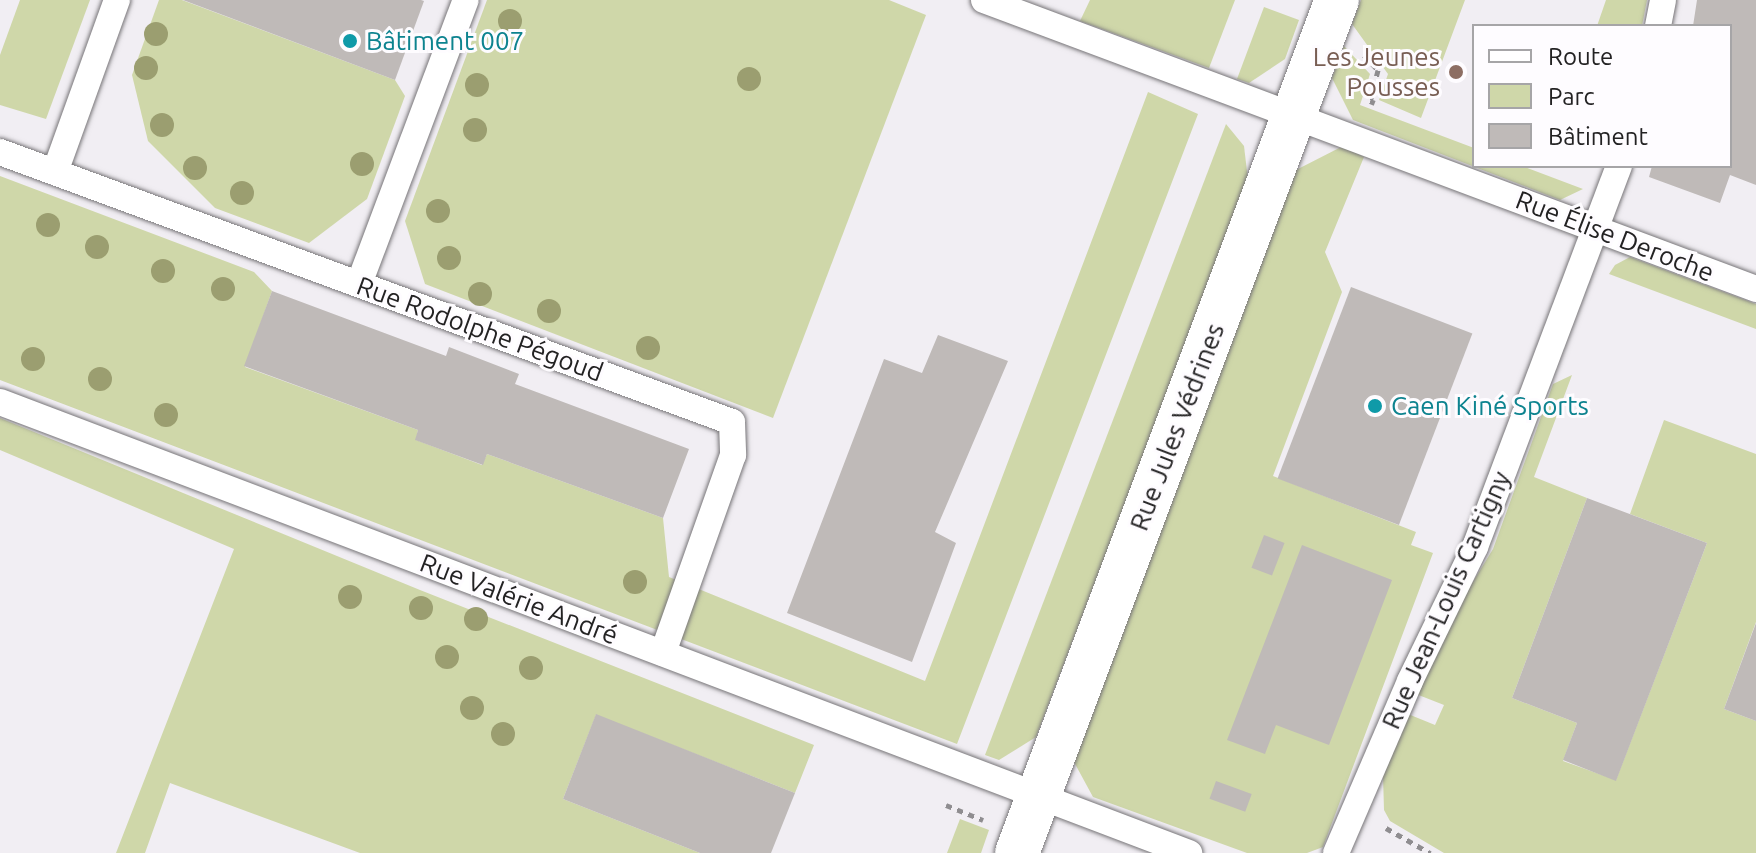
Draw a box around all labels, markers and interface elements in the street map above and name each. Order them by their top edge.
legend [1472,24,1732,168]
place label: Bâtiment 007 [366,25,524,57]
marker: Bâtiment 007 [341,32,359,50]
place label: Les Jeunes Pousses [1313,41,1440,102]
text: Route [1548,43,1613,70]
marker: Les Jeunes Pousses [1447,63,1465,81]
text: Parc [1548,83,1595,110]
text: Bâtiment [1548,123,1648,150]
street label: Rue Élise Deroche [1512,184,1718,288]
street label: Rue Rodolphe Pégoud [353,270,607,388]
street label: Rue Jules Védrines [1123,319,1231,535]
place label: Caen Kiné Sports [1391,390,1589,422]
marker: Caen Kiné Sports [1366,397,1384,415]
street label: Rue Jean-Louis Cartigny [1375,466,1517,734]
street label: Rue Valérie André [416,547,622,651]

